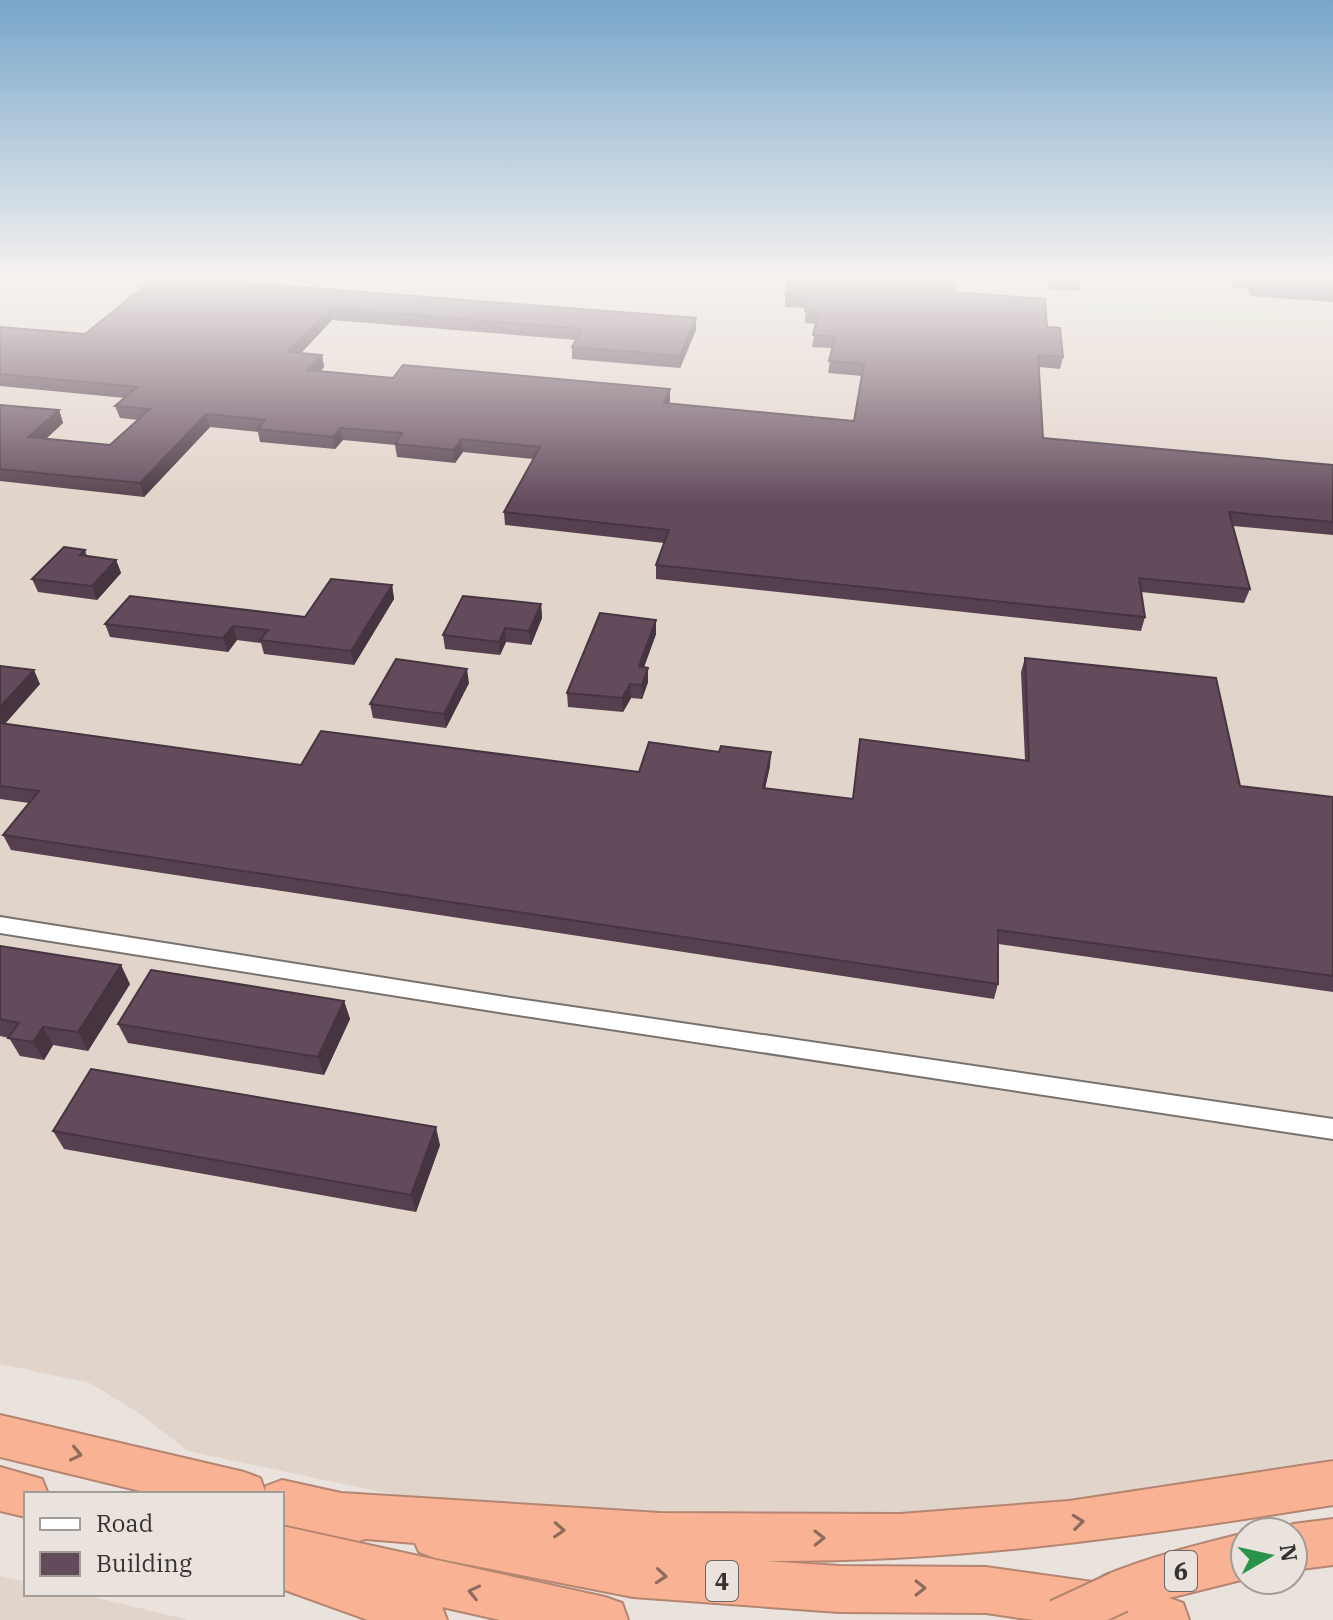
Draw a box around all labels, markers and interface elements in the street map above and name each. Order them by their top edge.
one-way arrow [68,1445,82,1462]
legend [24,1492,284,1596]
text: Road [96,1507,153,1539]
one-way arrow [1072,1513,1085,1530]
north arrow [1229,1516,1309,1596]
one-way arrow [553,1521,566,1538]
one-way arrow [813,1529,826,1547]
text: N [1274,1542,1305,1564]
text: Building [96,1547,192,1579]
road number: 6 [1165,1551,1197,1591]
road number: 4 [706,1561,738,1601]
one-way arrow [655,1567,668,1584]
one-way arrow [914,1579,927,1597]
one-way arrow [468,1584,481,1601]

